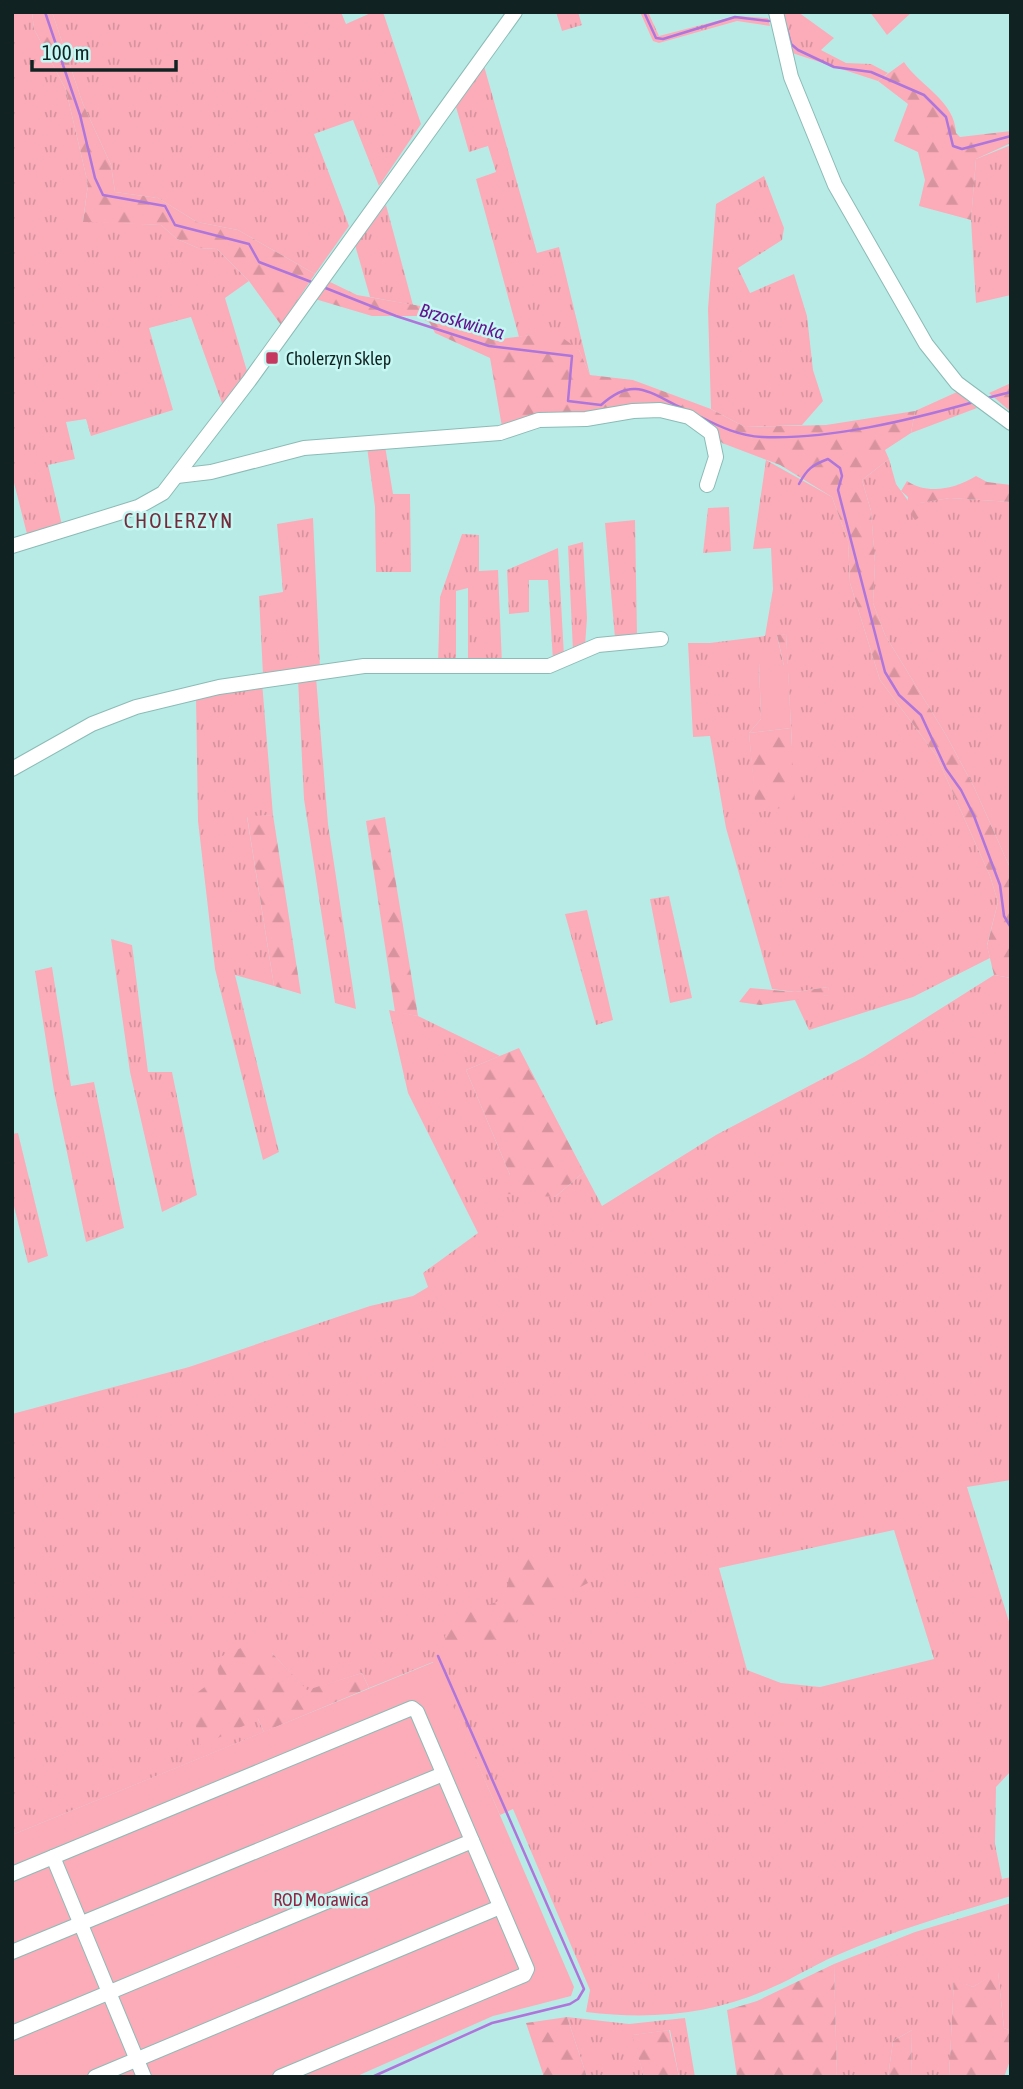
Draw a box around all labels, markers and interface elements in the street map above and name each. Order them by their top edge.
scale bar [32,28,175,72]
text: 100 m [42,40,90,64]
water label: Brzoskwinka [417,298,507,344]
place label: Cholerzyn Sklep [286,348,391,369]
marker: Cholerzyn Sklep [264,350,280,366]
district label: CHOLERZYN [124,508,234,532]
park label: ROD Morawica [273,1889,369,1910]

